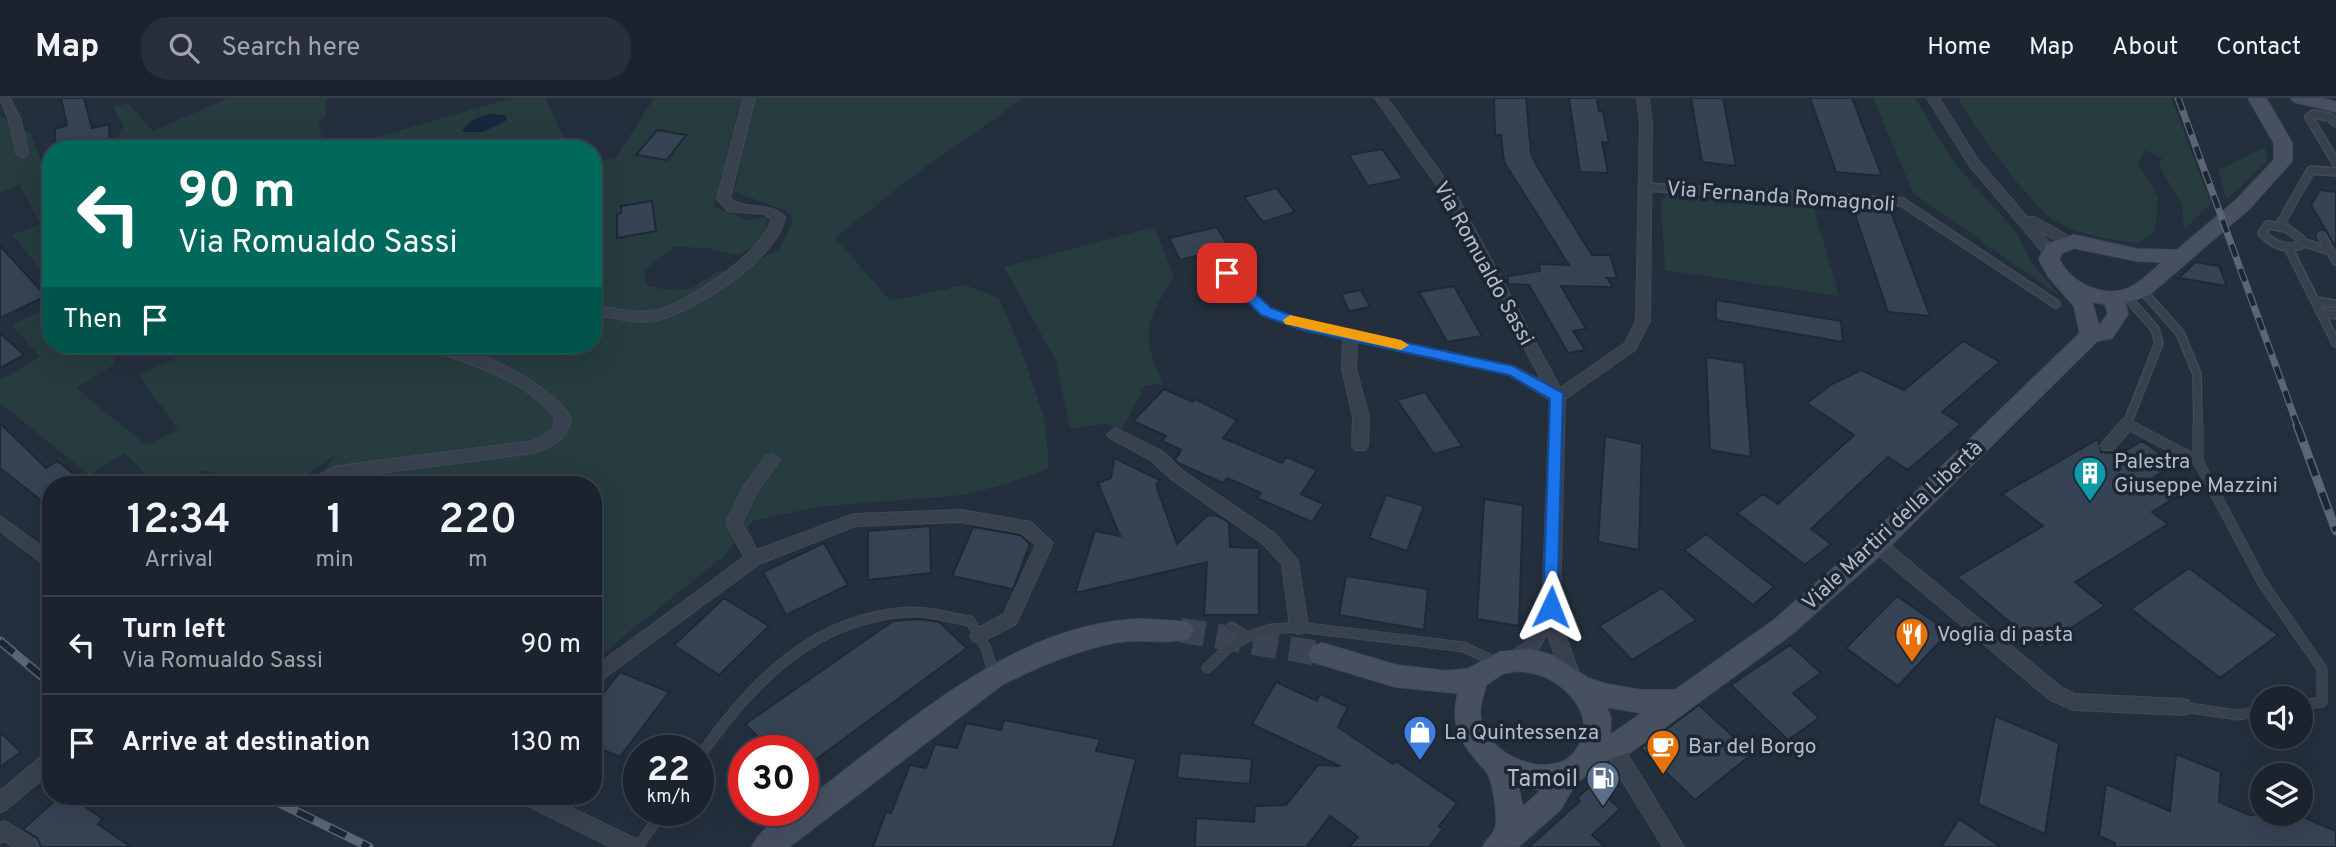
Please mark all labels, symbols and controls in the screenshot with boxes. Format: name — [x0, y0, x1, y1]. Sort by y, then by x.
search box — [141, 17, 631, 80]
text: Map — [35, 27, 99, 69]
icon: search — [165, 29, 203, 67]
text: Search here — [221, 32, 360, 65]
text: Home — [1927, 33, 1991, 63]
text: Map — [2029, 33, 2074, 63]
text: About — [2112, 33, 2178, 63]
text: Contact — [2216, 33, 2301, 63]
text: 90 m — [178, 163, 296, 225]
icon: left — [63, 168, 154, 259]
street label: Via Fernanda Romagnoli — [1666, 176, 1896, 219]
street label: Via Romualdo Sassi — [1426, 177, 1539, 351]
text: Via Romualdo Sassi — [178, 224, 458, 264]
pin — [1197, 243, 1257, 303]
icon: arrive — [1208, 254, 1246, 292]
icon: arrive — [136, 301, 174, 339]
text: Then — [63, 304, 122, 337]
street label: Viale Martiri della Libertà — [1797, 435, 1989, 617]
place label: Palestra Giuseppe Mazzini — [2114, 449, 2278, 500]
building icon: Palestra Giuseppe Mazzini — [2071, 454, 2109, 503]
text: 12:34 — [127, 495, 231, 548]
text: 1 — [326, 495, 343, 548]
text: 220 — [438, 495, 517, 548]
text: Arrival — [144, 546, 213, 575]
text: min — [315, 546, 354, 575]
text: m — [468, 546, 488, 575]
position arrow — [1514, 570, 1588, 644]
text: Turn left — [122, 614, 226, 647]
restaurant icon: Voglia di pasta — [1893, 615, 1931, 664]
place label: Voglia di pasta — [1937, 622, 2073, 649]
icon: left — [63, 626, 101, 664]
text: 90 m — [521, 629, 581, 662]
text: Via Romualdo Sassi — [122, 647, 323, 676]
map controls — [2250, 686, 2313, 826]
button: sound — [2250, 686, 2313, 749]
shop icon: La Quintessenza — [1401, 713, 1439, 762]
place label: La Quintessenza — [1444, 720, 1599, 747]
icon: arrive — [63, 724, 101, 762]
text: Arrive at destination — [122, 727, 370, 760]
text: 130 m — [511, 727, 581, 760]
cafe icon: Bar del Borgo — [1644, 727, 1682, 776]
place label: Bar del Borgo — [1688, 734, 1817, 761]
speed limit sign: 30 — [728, 735, 819, 826]
text: 22 — [647, 749, 690, 793]
fuel station icon: Tamoil — [1584, 759, 1622, 808]
button: layers — [2250, 763, 2313, 826]
place label: Tamoil — [1506, 765, 1578, 795]
text: km/h — [647, 786, 690, 809]

